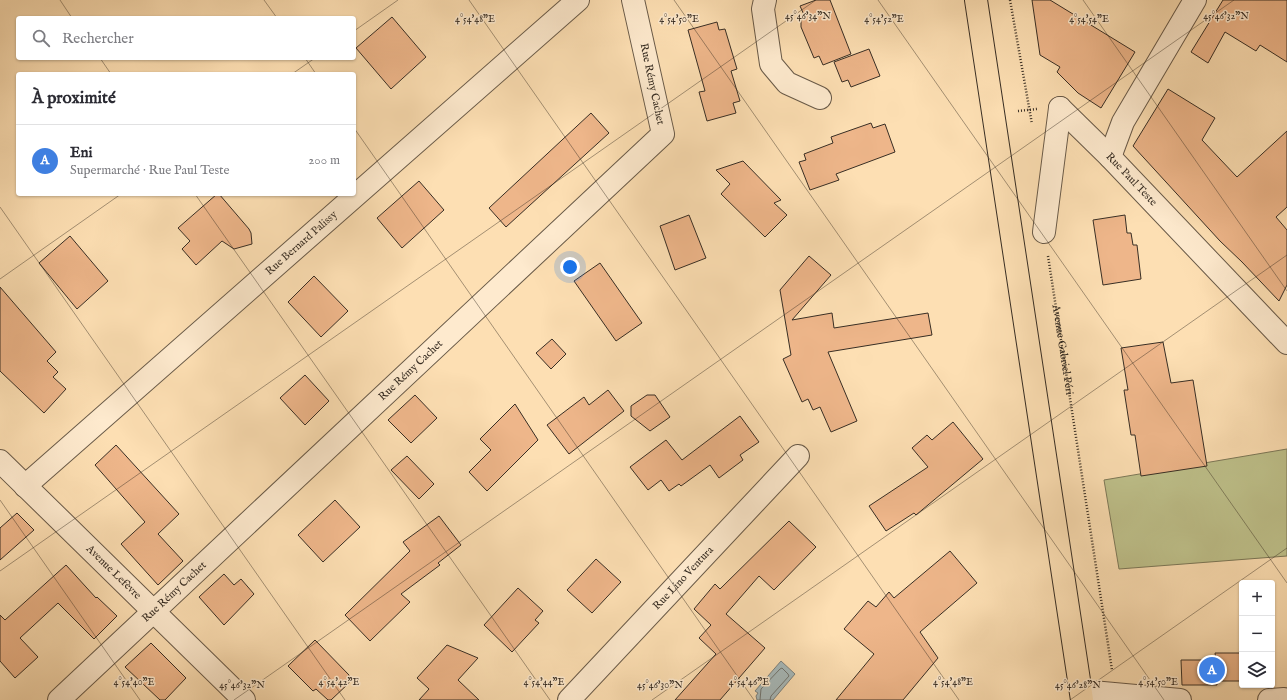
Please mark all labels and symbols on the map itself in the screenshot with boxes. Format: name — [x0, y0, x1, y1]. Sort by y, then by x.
text: 45°46'34"N — [785, 10, 831, 23]
text: 45°46'32"N — [1203, 10, 1249, 23]
text: 4°54'48"E — [455, 13, 495, 26]
text: 4°54'50"E — [659, 13, 699, 26]
text: 4°54'52"E — [864, 13, 904, 26]
text: 4°54'54"E — [1069, 13, 1109, 26]
street label: Rue Rémy Cachet — [637, 42, 668, 126]
street label: Rue Paul Teste — [1103, 150, 1160, 209]
street label: Rue Bernard Palissy — [263, 207, 341, 278]
your location — [560, 257, 580, 277]
street label: Avenue Gabriel Péri — [1048, 303, 1076, 396]
street label: Rue Rémy Cachet — [376, 337, 446, 404]
street label: Avenue Lefèvre — [82, 541, 144, 602]
street label: Rue Lino Ventura — [650, 543, 717, 613]
street label: Rue Rémy Cachet — [139, 558, 210, 626]
pin: A — [1199, 655, 1225, 685]
text: 4°54'40"E — [113, 676, 155, 689]
text: 4°54'42"E — [319, 676, 359, 689]
text: 4°54'44"E — [523, 676, 565, 689]
text: 4°54'46"E — [729, 676, 769, 689]
text: 4°54'48"E — [933, 676, 973, 689]
text: 4°54'50"E — [1138, 676, 1178, 689]
text: 45°46'32"N — [219, 679, 265, 692]
text: 45°46'30"N — [637, 679, 683, 692]
text: 45°46'28"N — [1055, 679, 1101, 692]

